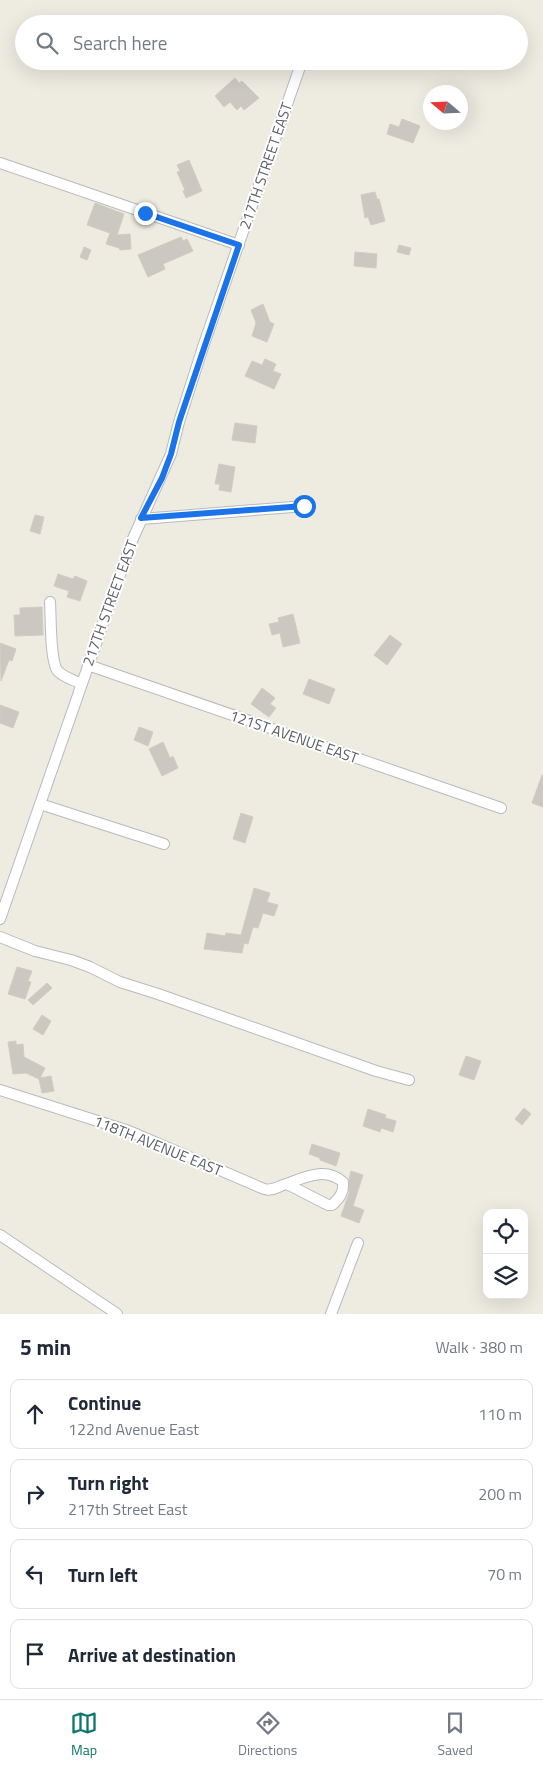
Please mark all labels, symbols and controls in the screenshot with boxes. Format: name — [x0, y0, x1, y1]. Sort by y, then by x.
search box — [15, 15, 528, 70]
text: Search here — [73, 28, 167, 57]
icon: search — [33, 29, 61, 57]
north arrow — [423, 85, 468, 130]
street label: 217TH STREET EAST — [233, 99, 298, 232]
route end — [134, 202, 157, 225]
route start — [293, 495, 316, 518]
street label: 217TH STREET EAST — [76, 536, 143, 669]
street label: 121ST AVENUE EAST — [227, 704, 362, 769]
street label: 118TH AVENUE EAST — [91, 1109, 226, 1182]
map controls — [483, 1209, 528, 1299]
button: locate — [483, 1209, 528, 1254]
button: layers — [483, 1254, 528, 1299]
text: 5 min — [20, 1331, 71, 1363]
text: Walk · 380 m — [435, 1335, 523, 1359]
text: Continue — [68, 1388, 141, 1417]
icon: ahead — [21, 1400, 49, 1428]
text: 110 m — [478, 1402, 522, 1426]
text: 122nd Avenue East — [68, 1417, 199, 1441]
text: Turn right — [68, 1468, 149, 1497]
icon: right — [21, 1480, 49, 1508]
text: 200 m — [478, 1482, 522, 1506]
text: 217th Street East — [68, 1497, 187, 1521]
icon: left — [21, 1560, 49, 1588]
text: Turn left — [68, 1560, 138, 1589]
text: 70 m — [487, 1562, 522, 1586]
icon: arrive — [21, 1640, 49, 1668]
text: Arrive at destination — [68, 1640, 236, 1669]
tab: Map — [70, 1709, 98, 1760]
tab: Directions — [238, 1709, 297, 1760]
tab: Saved — [437, 1709, 473, 1760]

